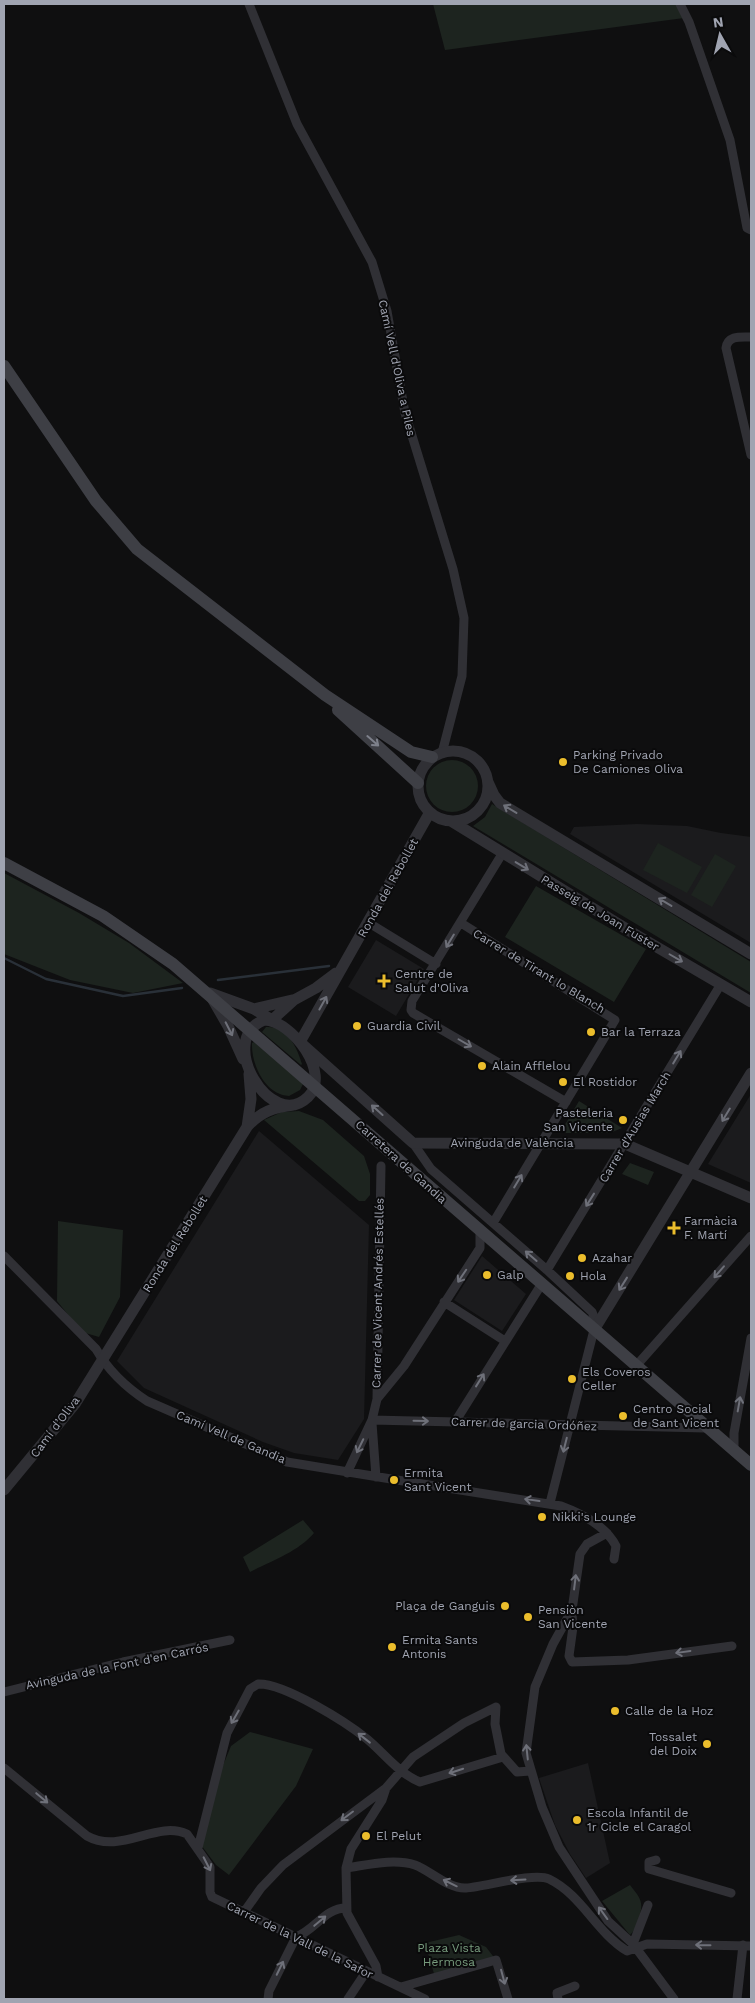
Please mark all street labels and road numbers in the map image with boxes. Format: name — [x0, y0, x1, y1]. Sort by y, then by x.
street label: Camí Vell d'Oliva a Piles — [376, 298, 418, 438]
street label: Ronda del Rebollet — [355, 836, 421, 940]
street label: Passeig de Joan Fuster — [538, 872, 662, 954]
street label: Carrer de Tirant lo Blanch — [470, 926, 608, 1016]
street label: Carrer d'Ausias March — [596, 1069, 674, 1185]
street label: Carretera de Gandia — [353, 1117, 450, 1207]
street label: Avinguda de València — [450, 1136, 574, 1150]
street label: Ronda del Rebollet — [140, 1193, 210, 1295]
street label: Carrer de Vicent Andrés Estellés — [369, 1198, 387, 1388]
street label: Camí d’Oliva — [27, 1394, 83, 1460]
street label: Camí Vell de Gandia — [174, 1408, 288, 1466]
street label: Carrer de garcia Ordóñez — [451, 1414, 597, 1434]
street label: Avinguda de la Font d'en Carrós — [25, 1640, 209, 1692]
street label: Carrer de la Vall de la Safor — [224, 1898, 376, 1982]

